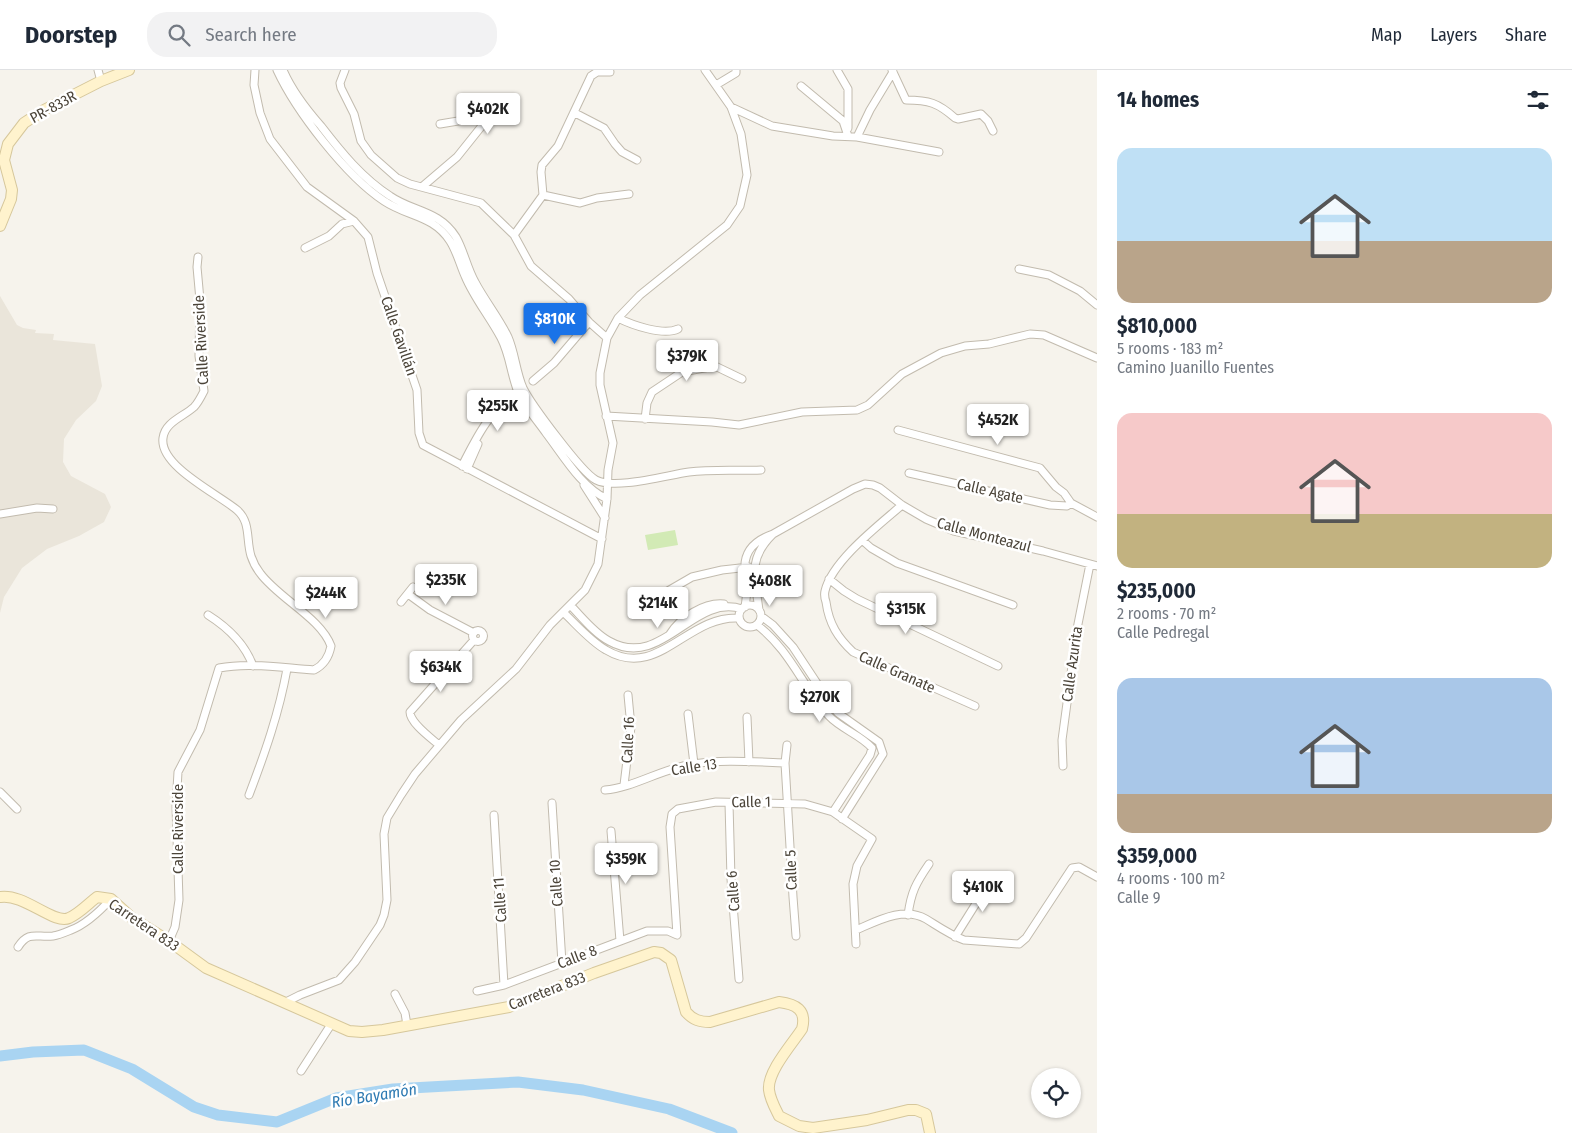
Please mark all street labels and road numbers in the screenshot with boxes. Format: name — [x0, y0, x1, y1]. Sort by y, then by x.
street label: PR-833R — [27, 87, 79, 127]
street label: Calle Gavillán — [377, 294, 421, 378]
street label: Calle Riverside — [190, 295, 212, 385]
street label: Calle Agate — [955, 475, 1025, 507]
street label: Calle Monteazul — [935, 514, 1033, 556]
street label: Calle Azurita — [1058, 625, 1086, 703]
street label: Calle Granate — [856, 647, 938, 697]
street label: Calle 16 — [618, 716, 638, 764]
street label: Calle 13 — [670, 754, 718, 779]
street label: Calle Riverside — [169, 784, 187, 874]
street label: Calle 1 — [731, 793, 771, 811]
street label: Calle 5 — [781, 849, 801, 890]
street label: Calle 10 — [545, 859, 567, 907]
street label: Calle 6 — [723, 870, 743, 912]
street label: Calle 11 — [489, 877, 511, 923]
street label: Carretera 833 — [105, 895, 183, 955]
street label: Calle 8 — [555, 941, 599, 973]
street label: Carretera 833 — [506, 968, 588, 1014]

